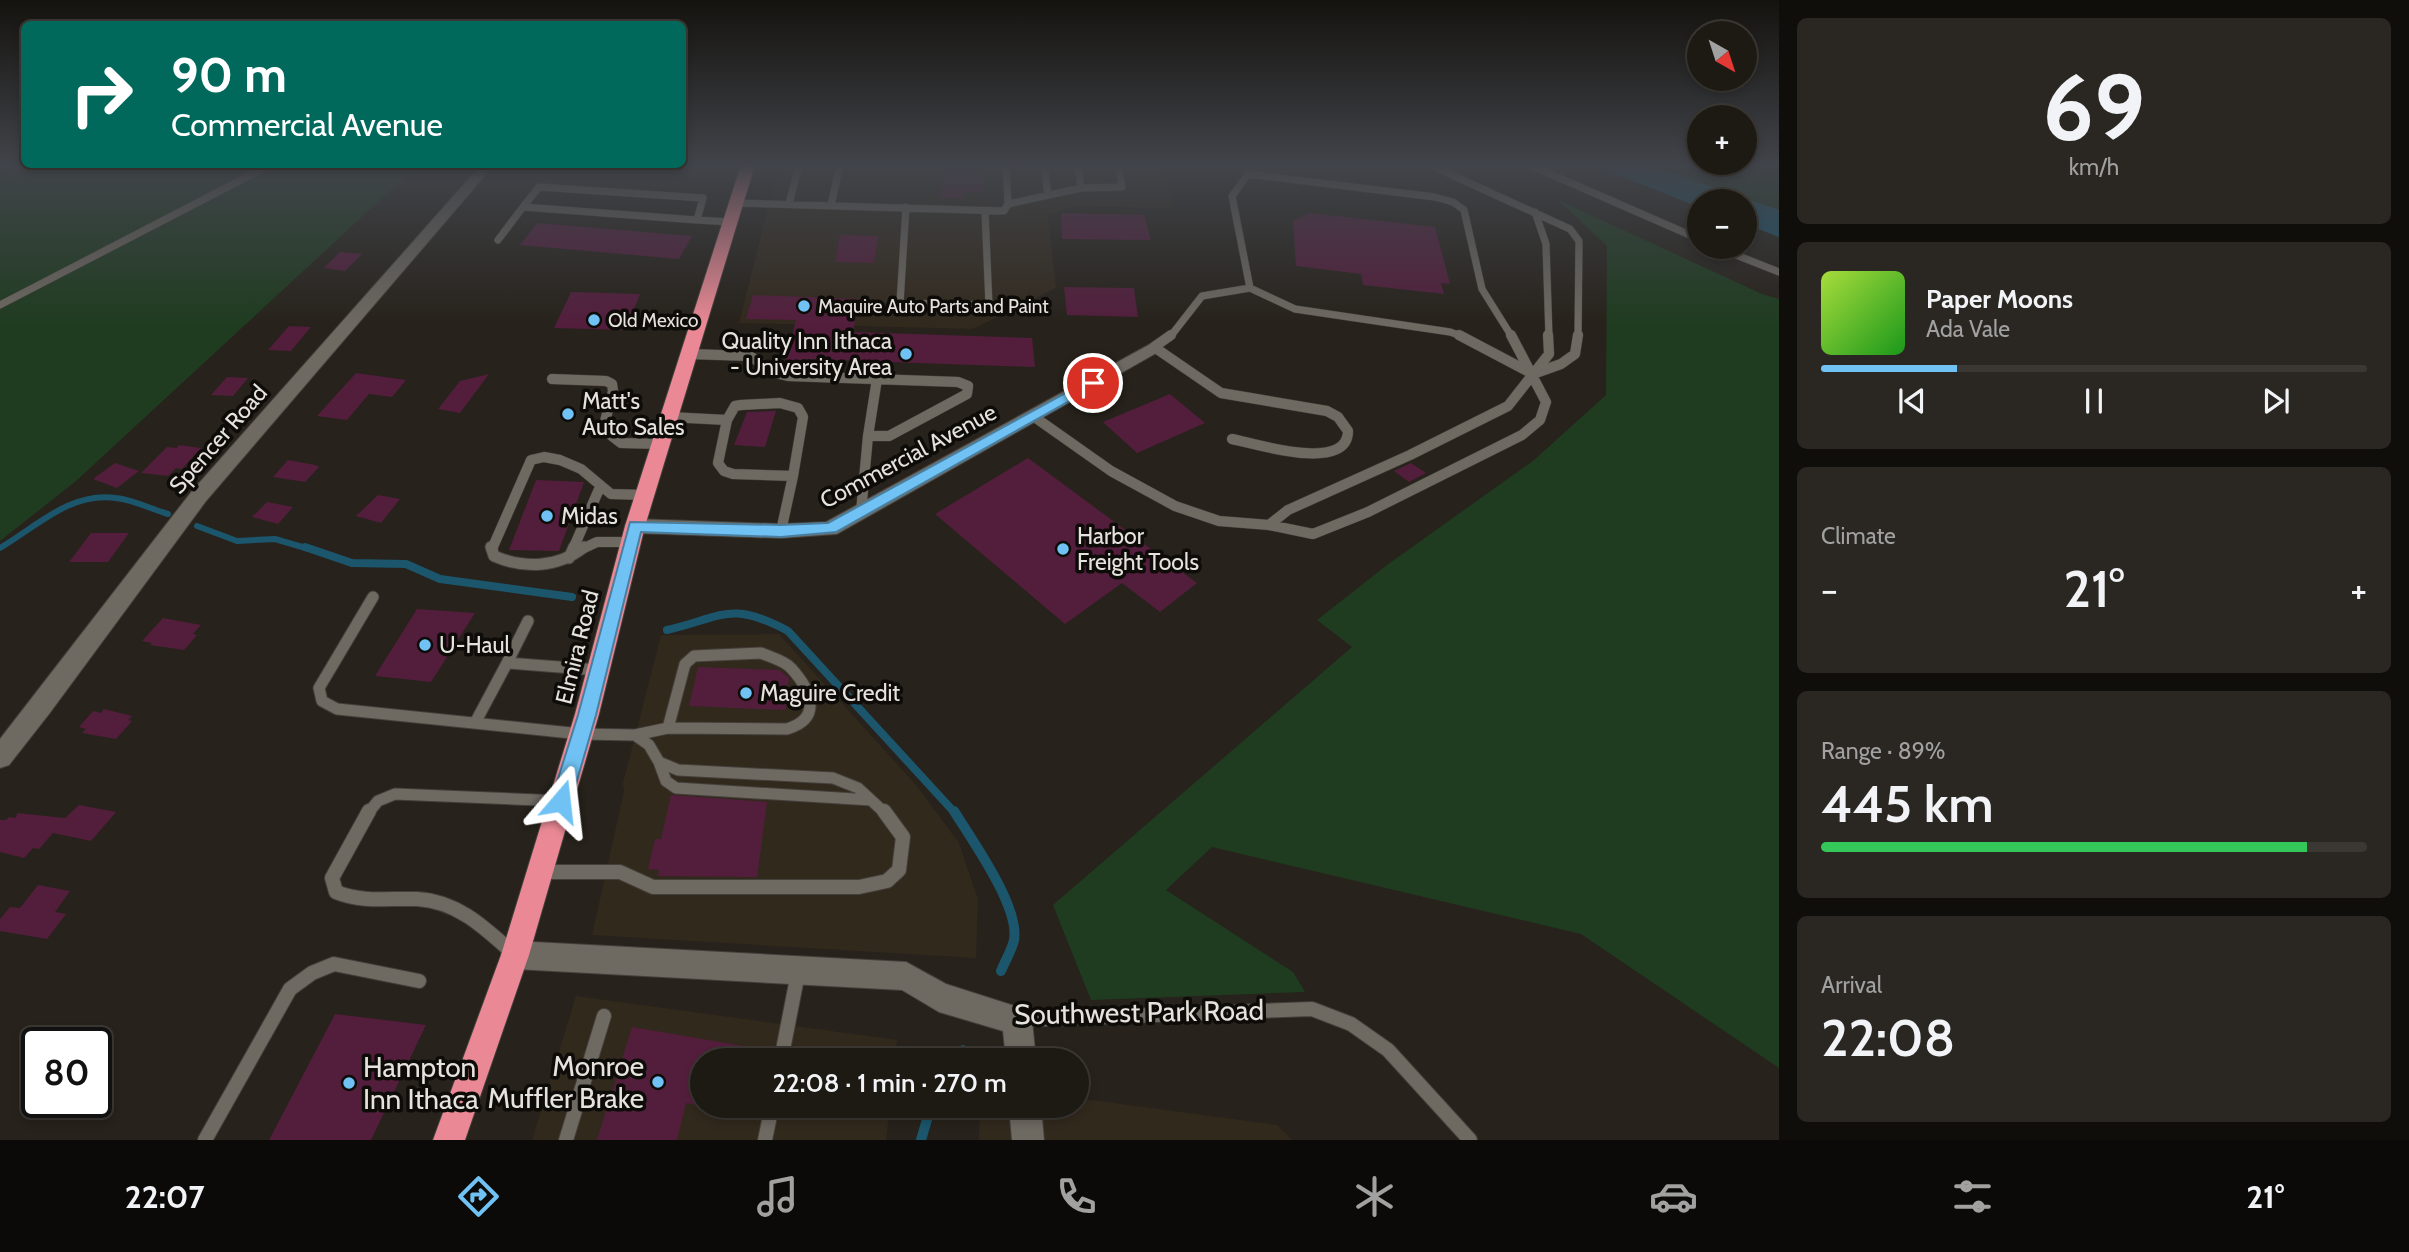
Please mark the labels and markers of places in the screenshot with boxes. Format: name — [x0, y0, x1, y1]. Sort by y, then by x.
place label: Maquire Auto Parts and Paint — [818, 295, 1049, 318]
marker: Maquire Auto Parts and Paint — [796, 298, 812, 314]
place label: Old Mexico — [608, 309, 699, 332]
marker: Old Mexico — [586, 312, 602, 328]
place label: Quality Inn Ithaca - University Area — [722, 327, 892, 381]
marker: Quality Inn Ithaca - University Area — [898, 346, 914, 362]
pin — [1063, 353, 1123, 413]
place label: Matt's Auto Sales — [582, 387, 685, 441]
marker: Matt's Auto Sales — [560, 406, 576, 422]
place label: Midas — [561, 502, 618, 530]
marker: Midas — [539, 508, 555, 524]
place label: Harbor Freight Tools — [1077, 522, 1199, 576]
marker: Harbor Freight Tools — [1055, 541, 1071, 557]
place label: U-Haul — [439, 631, 511, 659]
marker: U-Haul — [417, 637, 433, 653]
place label: Maguire Credit — [760, 679, 900, 707]
marker: Maguire Credit — [738, 685, 754, 701]
place label: Monroe Muffler Brake — [488, 1049, 644, 1115]
place label: Hampton Inn Ithaca — [363, 1050, 479, 1116]
marker: Monroe Muffler Brake — [650, 1074, 666, 1090]
marker: Hampton Inn Ithaca — [341, 1075, 357, 1091]

